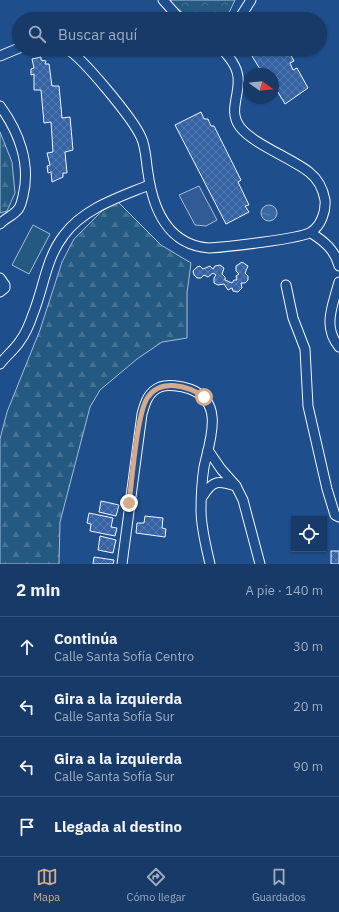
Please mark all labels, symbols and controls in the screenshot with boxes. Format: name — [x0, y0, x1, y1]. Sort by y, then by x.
search box — [12, 12, 327, 56]
icon: search — [26, 23, 48, 45]
text: Buscar aquí — [58, 25, 137, 44]
north arrow — [243, 68, 279, 104]
route start — [195, 388, 213, 406]
route end — [120, 494, 138, 512]
map controls — [291, 516, 327, 552]
button: locate — [291, 516, 327, 552]
text: 2 min — [16, 579, 60, 601]
text: A pie · 140 m — [245, 582, 323, 599]
text: Continúa — [54, 629, 118, 648]
icon: ahead — [16, 636, 38, 658]
text: 30 m — [293, 638, 323, 655]
text: Calle Santa Sofía Centro — [54, 648, 194, 665]
text: Gira a la izquierda — [54, 689, 182, 708]
icon: left — [16, 696, 38, 718]
text: 20 m — [293, 698, 323, 715]
text: Calle Santa Sofía Sur — [54, 708, 175, 725]
text: Gira a la izquierda — [54, 749, 182, 768]
icon: left — [16, 756, 38, 778]
text: 90 m — [293, 758, 323, 775]
text: Calle Santa Sofía Sur — [54, 768, 175, 785]
icon: arrive — [16, 816, 38, 838]
text: Llegada al destino — [54, 817, 182, 836]
tab: Mapa — [33, 866, 60, 904]
tab: Cómo llegar — [127, 866, 186, 904]
tab: Guardados — [252, 866, 306, 904]

